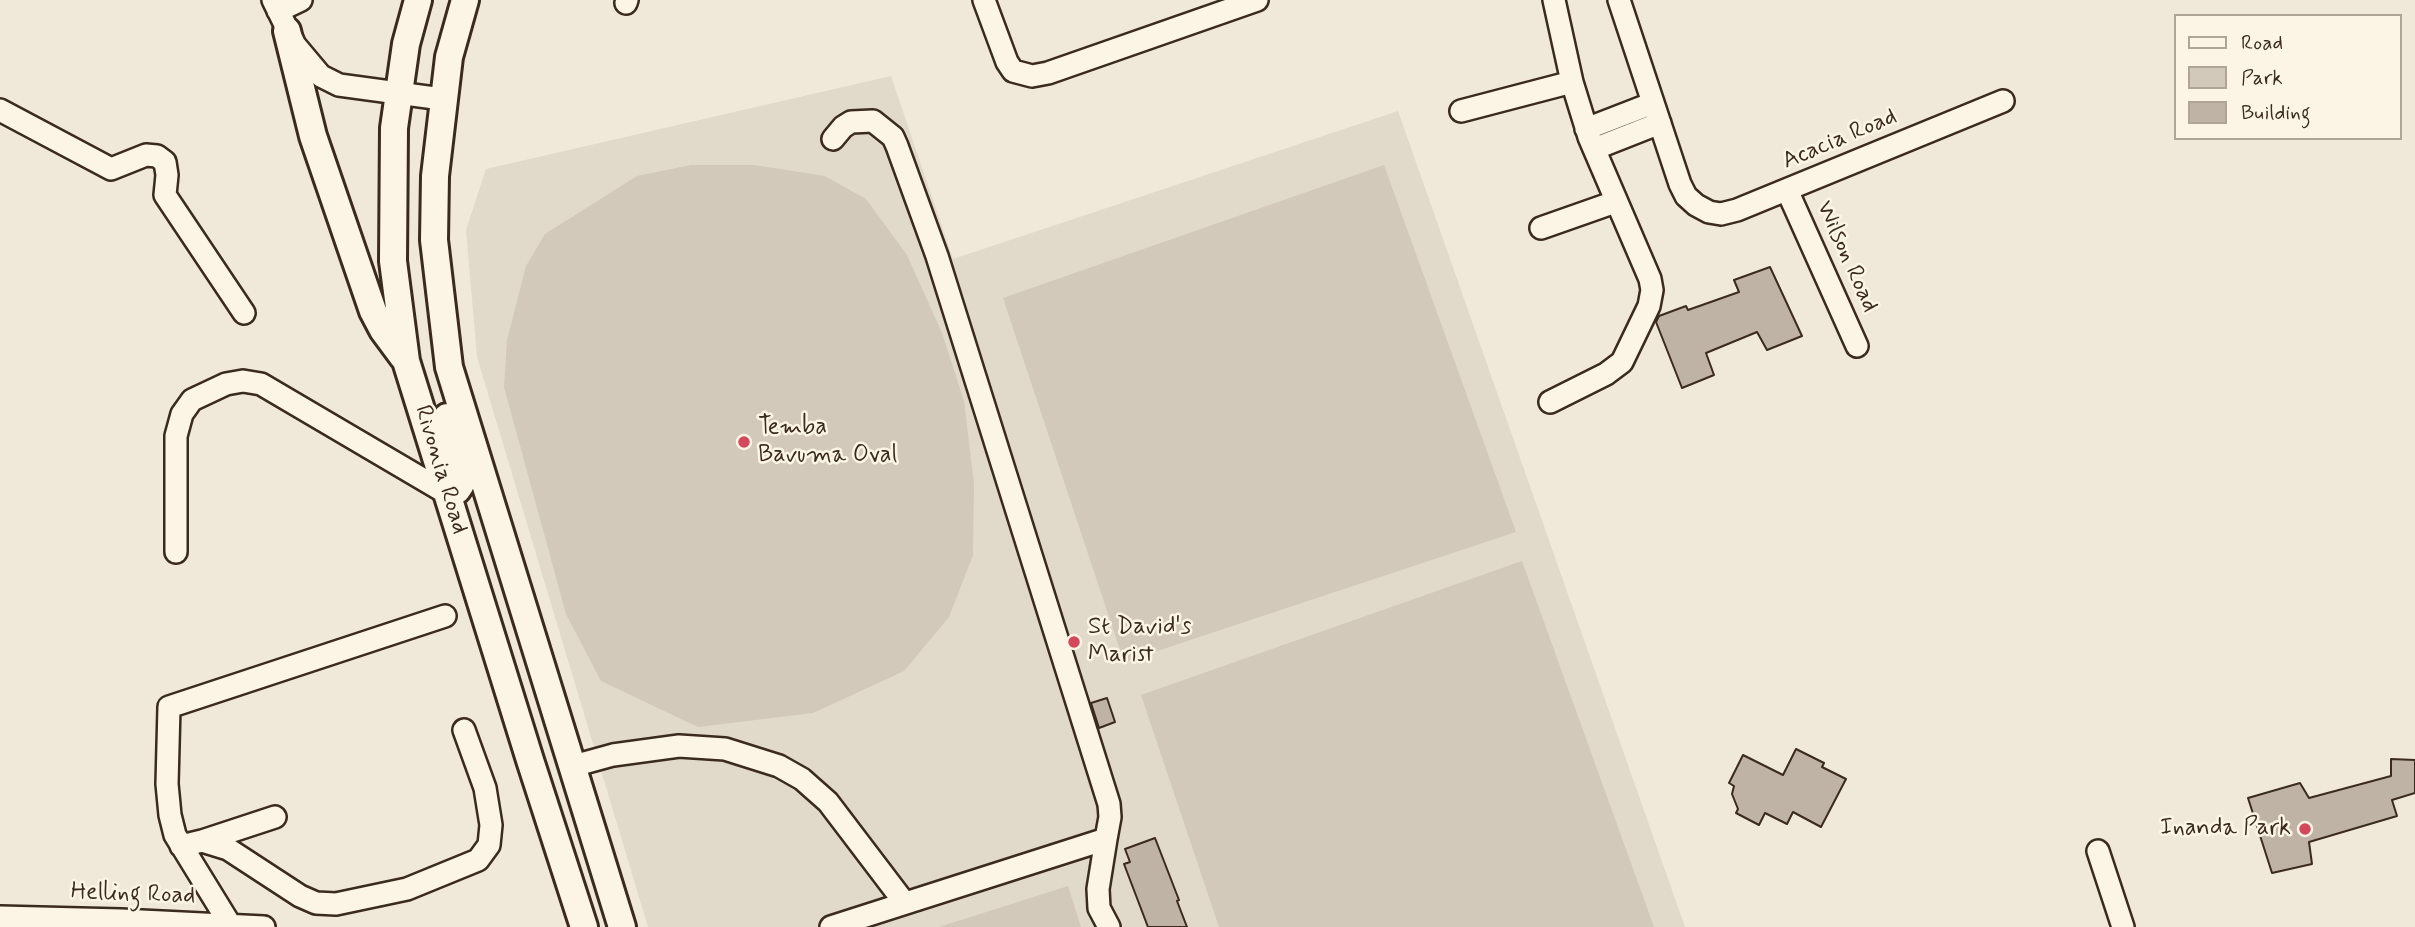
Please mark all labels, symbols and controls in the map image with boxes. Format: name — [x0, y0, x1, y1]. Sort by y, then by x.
legend — [2174, 14, 2401, 140]
text: Road — [2241, 29, 2283, 57]
text: Park — [2241, 64, 2283, 92]
text: Building — [2241, 99, 2311, 127]
street label: Acacia Road — [1779, 103, 1901, 177]
street label: Wilson Road — [1809, 197, 1883, 317]
street label: Rivonia Road — [407, 402, 473, 538]
place label: Temba Bavuma Oval — [758, 414, 897, 470]
marker: Temba Bavuma Oval — [736, 434, 752, 450]
place label: St David's Marist — [1088, 614, 1191, 670]
marker: St David's Marist — [1066, 634, 1082, 650]
place label: Inanda Park — [2160, 815, 2291, 843]
marker: Inanda Park — [2297, 821, 2313, 837]
street label: Helling Road — [70, 878, 196, 912]

